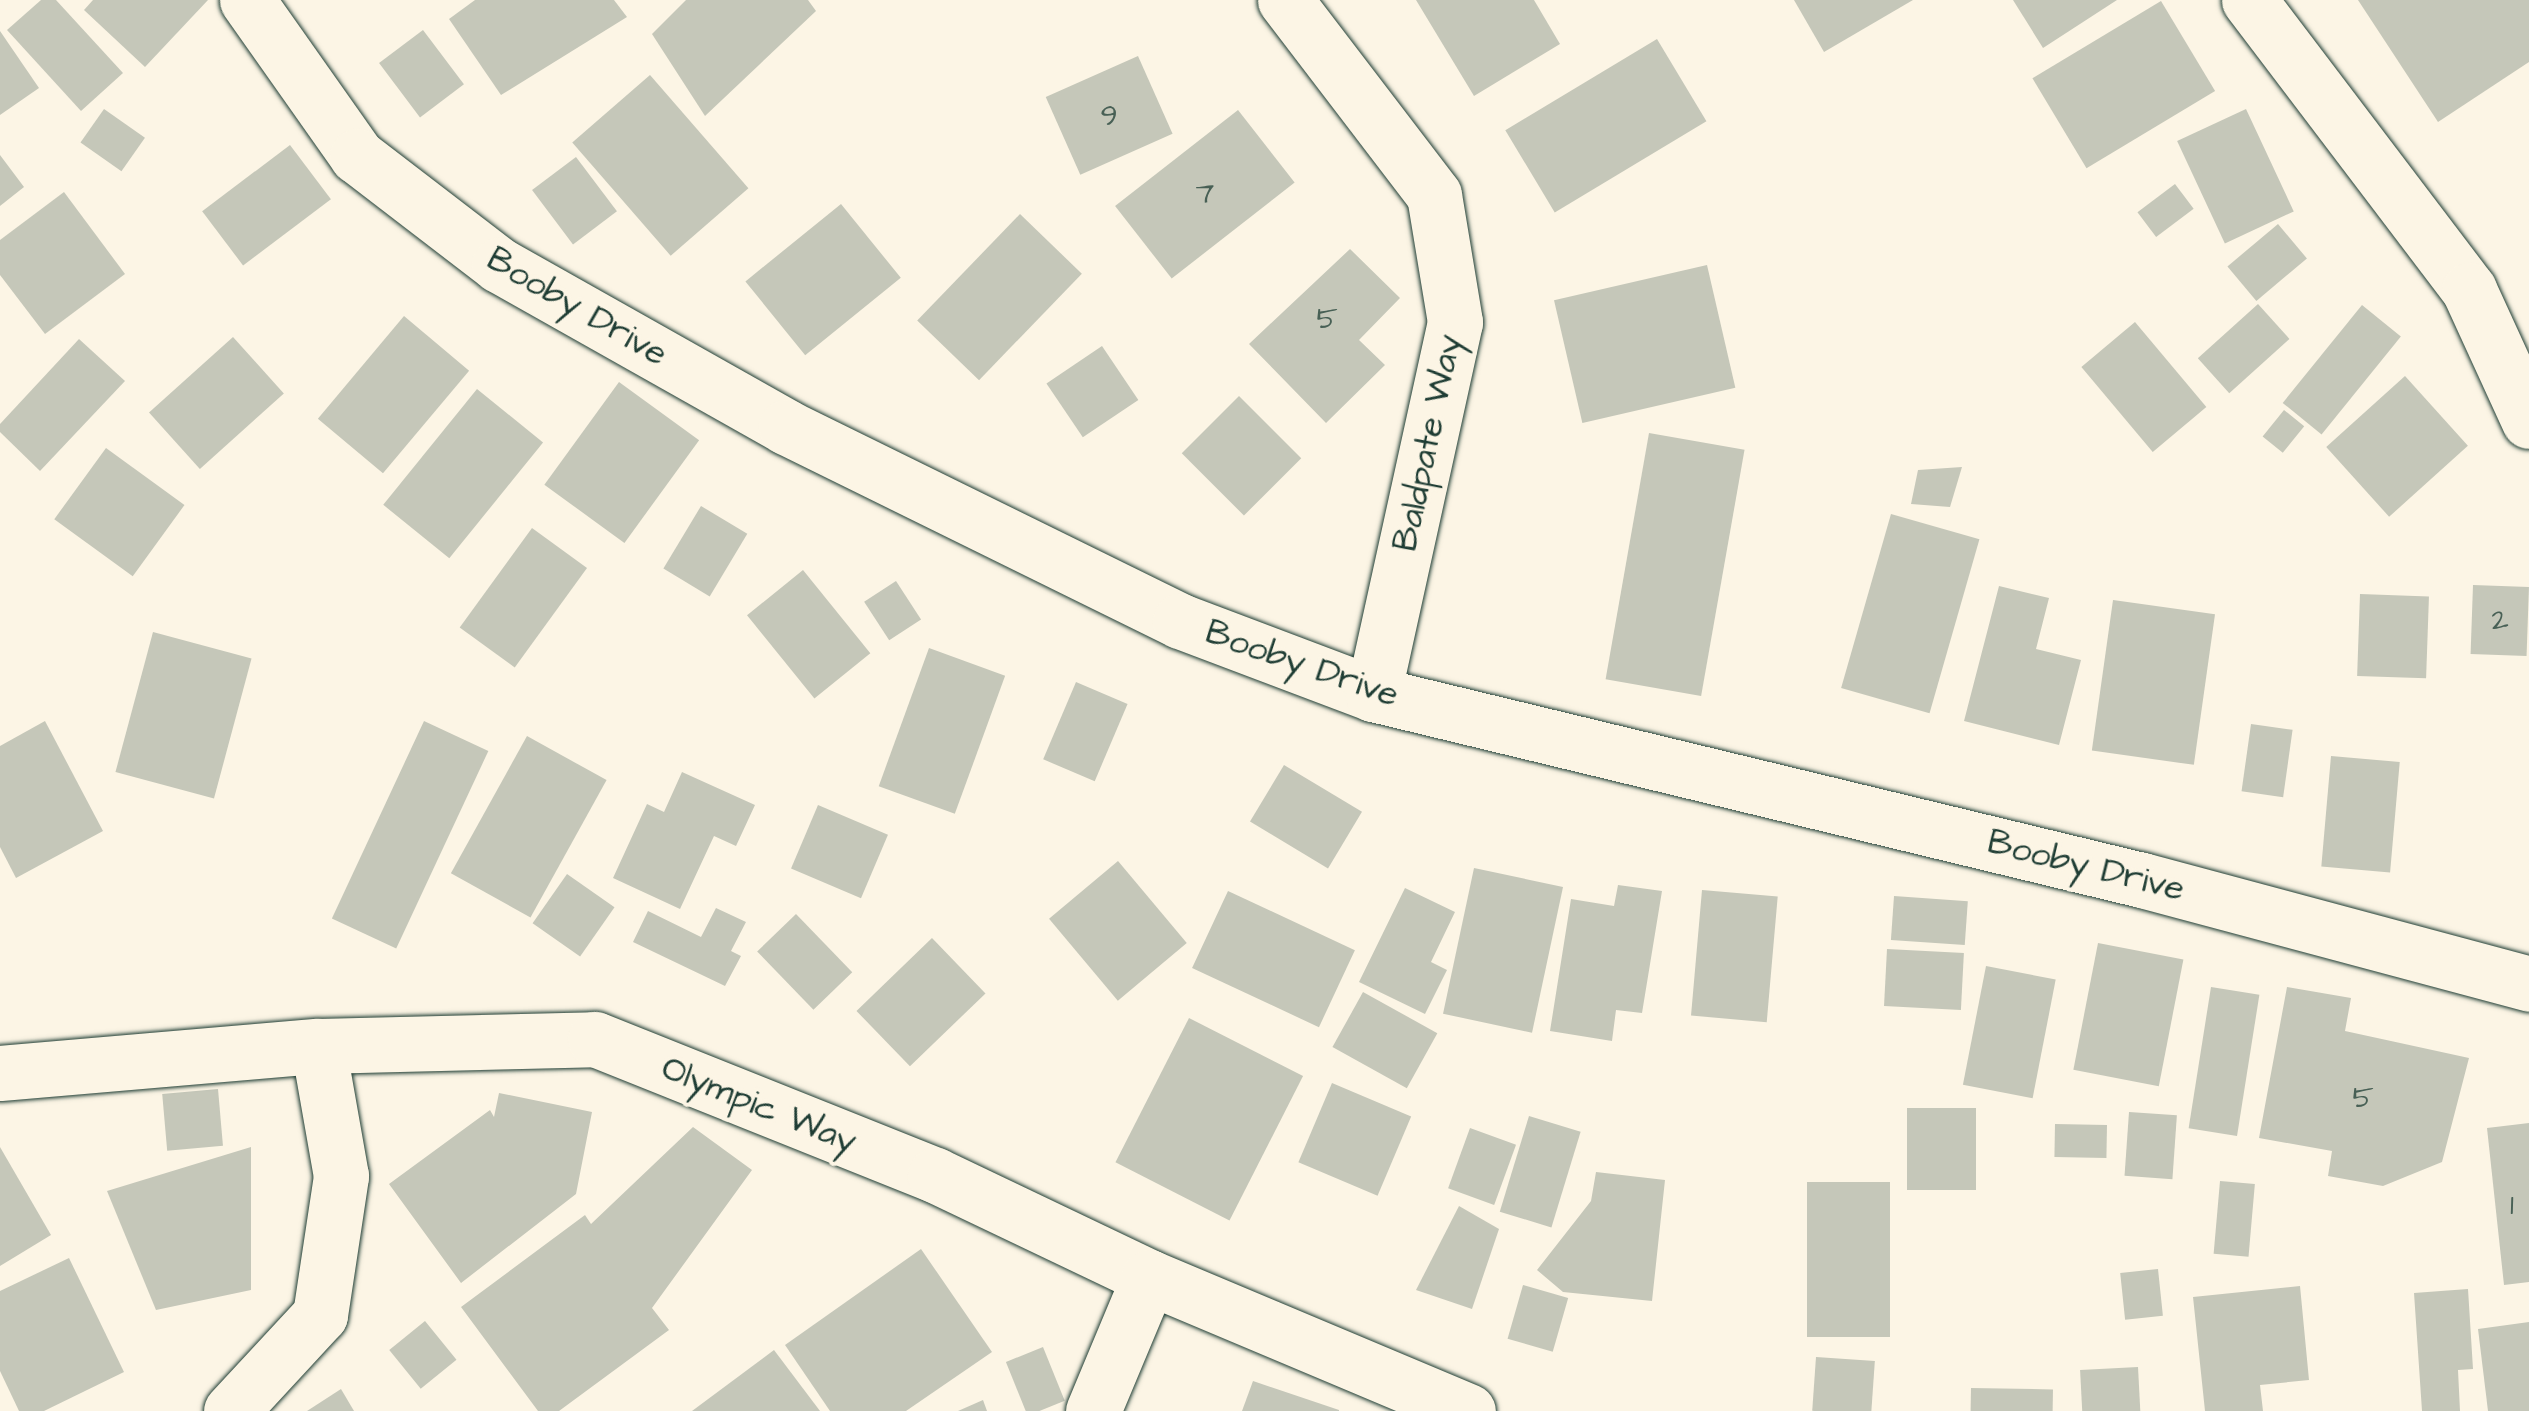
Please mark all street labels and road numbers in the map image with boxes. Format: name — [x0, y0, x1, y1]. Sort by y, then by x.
street label: Booby Drive — [479, 238, 675, 376]
street label: Baldpate Way — [1385, 331, 1471, 555]
street label: Booby Drive — [1200, 611, 1404, 717]
street label: Booby Drive — [1983, 821, 2189, 911]
street label: Olympic Way — [656, 1047, 862, 1163]

